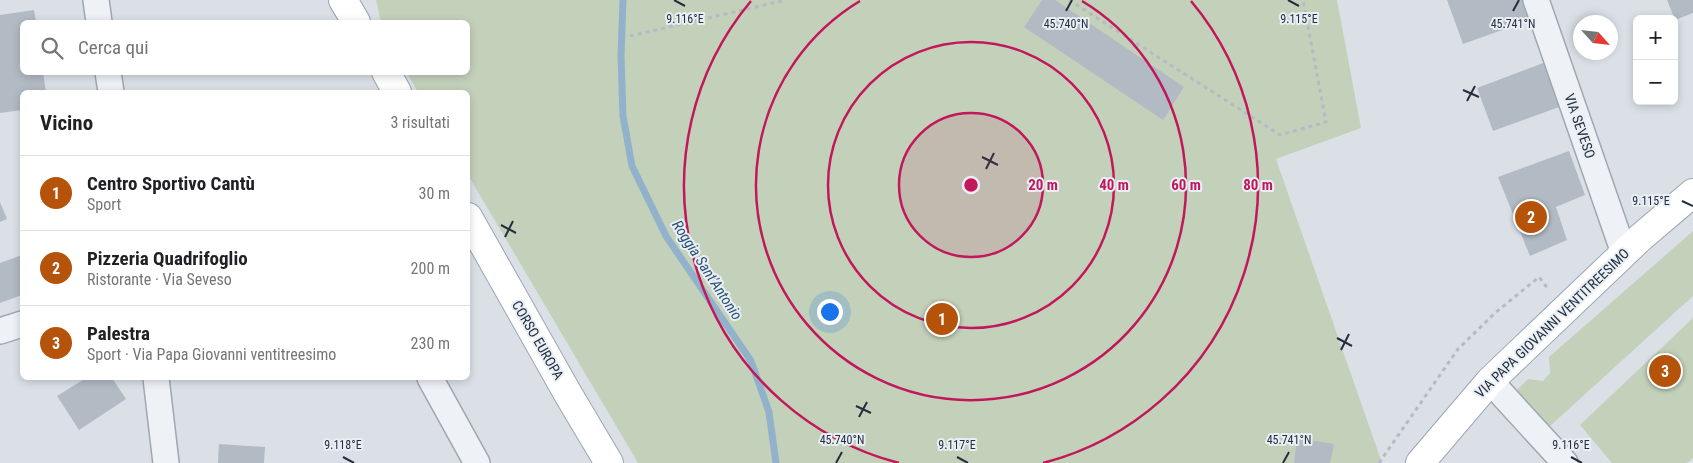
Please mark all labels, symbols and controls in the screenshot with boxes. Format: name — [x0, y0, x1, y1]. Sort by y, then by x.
text: 9.116°E — [666, 12, 704, 26]
text: 9.115°E — [1280, 12, 1318, 26]
north arrow — [1573, 15, 1618, 60]
map controls — [1633, 15, 1678, 105]
button: + — [1633, 15, 1678, 60]
text: 45.740°N — [1044, 17, 1088, 31]
text: 45.741°N — [1491, 17, 1535, 31]
search box — [20, 20, 470, 75]
icon: search — [38, 34, 66, 62]
text: Cerca qui — [78, 36, 149, 59]
button: − — [1633, 60, 1678, 105]
street label: VIA SEVESO — [1561, 91, 1599, 161]
text: Vicino — [40, 111, 93, 135]
text: 3 risultati — [390, 113, 450, 132]
text: Centro Sportivo Cantù — [87, 172, 255, 195]
centre of rings — [962, 176, 980, 194]
text: 20 m — [1028, 176, 1058, 194]
text: 40 m — [1099, 176, 1129, 194]
text: 60 m — [1171, 176, 1201, 194]
text: 80 m — [1243, 176, 1273, 194]
text: 1 — [52, 184, 60, 203]
text: 30 m — [418, 184, 450, 203]
text: 9.115°E — [1632, 194, 1670, 208]
text: Sport — [87, 195, 121, 214]
pin: 2 — [1515, 198, 1547, 236]
water label: Roggia Sant'Antonio — [668, 217, 746, 323]
street label: VIA PAPA GIOVANNI VENTITREESIMO — [1472, 245, 1632, 401]
text: Pizzeria Quadrifoglio — [87, 247, 248, 270]
text: 2 — [52, 259, 60, 278]
text: 200 m — [411, 259, 450, 278]
text: Ristorante · Via Seveso — [87, 270, 232, 289]
street label: CORSO EUROPA — [509, 298, 567, 382]
your location — [817, 299, 843, 325]
pin: 1 — [926, 300, 958, 338]
text: Palestra — [87, 322, 150, 345]
text: 3 — [52, 334, 60, 353]
text: 230 m — [411, 334, 450, 353]
text: Sport · Via Papa Giovanni ventitreesimo — [87, 345, 336, 364]
pin: 3 — [1649, 352, 1681, 390]
text: 45.740°N — [820, 433, 864, 447]
text: 45.741°N — [1267, 433, 1311, 447]
text: 9.118°E — [324, 438, 362, 452]
text: 9.117°E — [938, 438, 976, 452]
text: 9.116°E — [1552, 438, 1590, 452]

